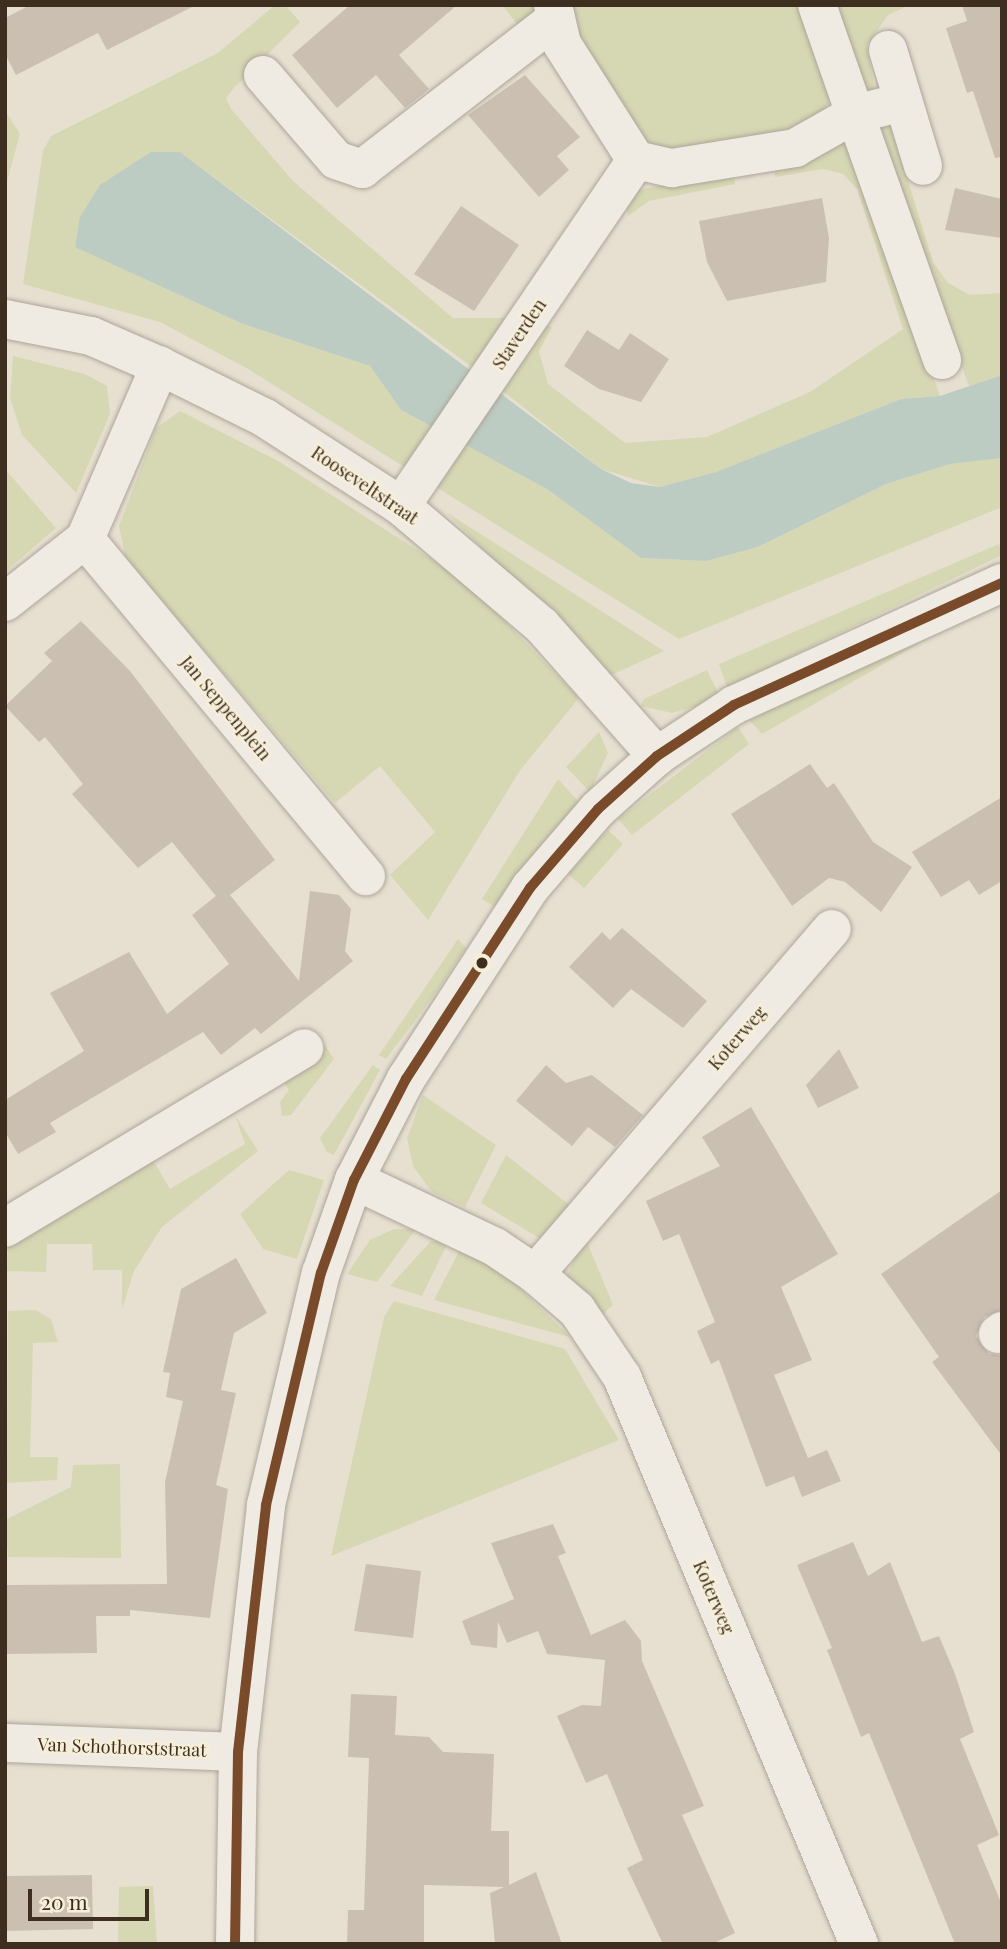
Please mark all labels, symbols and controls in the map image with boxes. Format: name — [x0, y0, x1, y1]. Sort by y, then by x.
street label: Staverden — [487, 295, 551, 373]
street label: Rooseveltstraat — [307, 441, 423, 529]
street label: Jan Seppenplein — [176, 651, 276, 765]
unlabelled marker — [475, 956, 489, 970]
street label: Koterweg — [703, 1002, 771, 1074]
street label: Koterweg — [689, 1557, 739, 1637]
street label: Van Schothorststraat — [37, 1733, 207, 1761]
scale bar — [32, 1876, 152, 1920]
text: 20 m — [41, 1887, 88, 1915]

